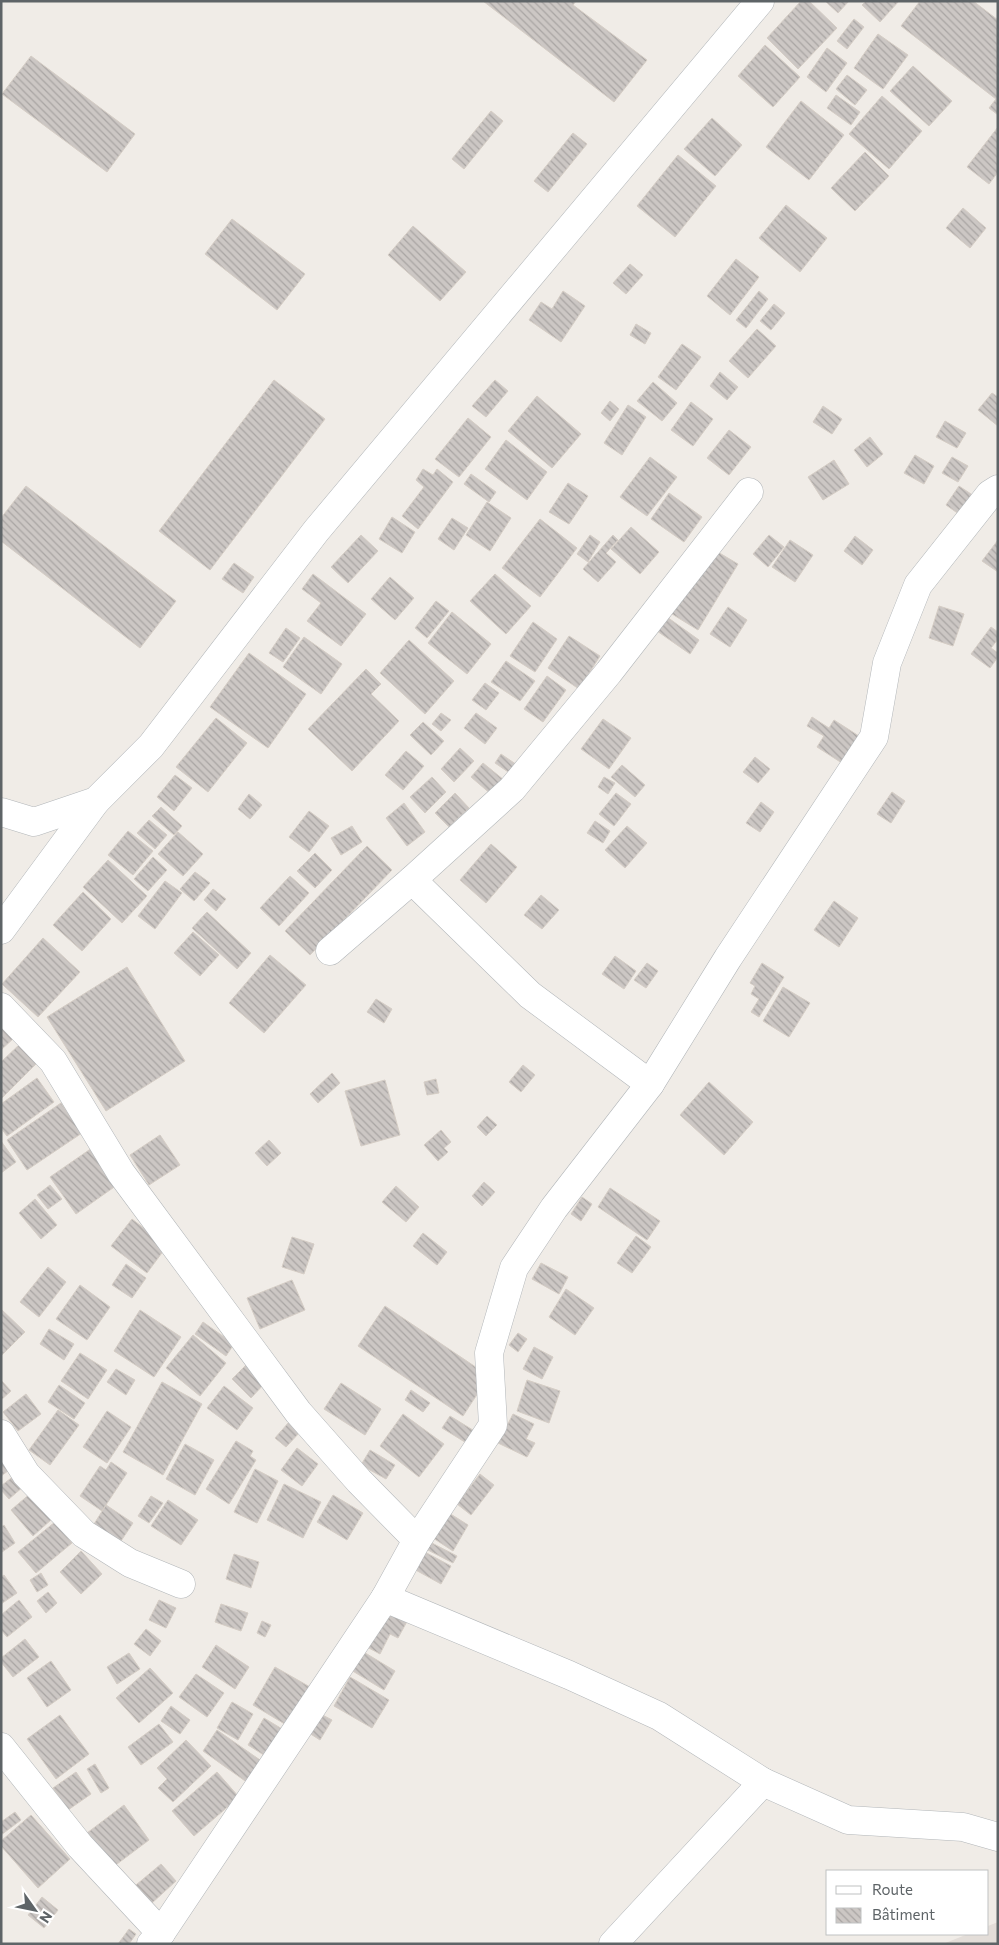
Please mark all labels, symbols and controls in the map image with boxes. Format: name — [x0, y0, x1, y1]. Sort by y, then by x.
legend — [826, 1870, 989, 1935]
text: Route — [872, 1880, 913, 1898]
north arrow — [10, 1885, 60, 1935]
text: Bâtiment — [872, 1905, 935, 1923]
text: N — [36, 1908, 56, 1926]

